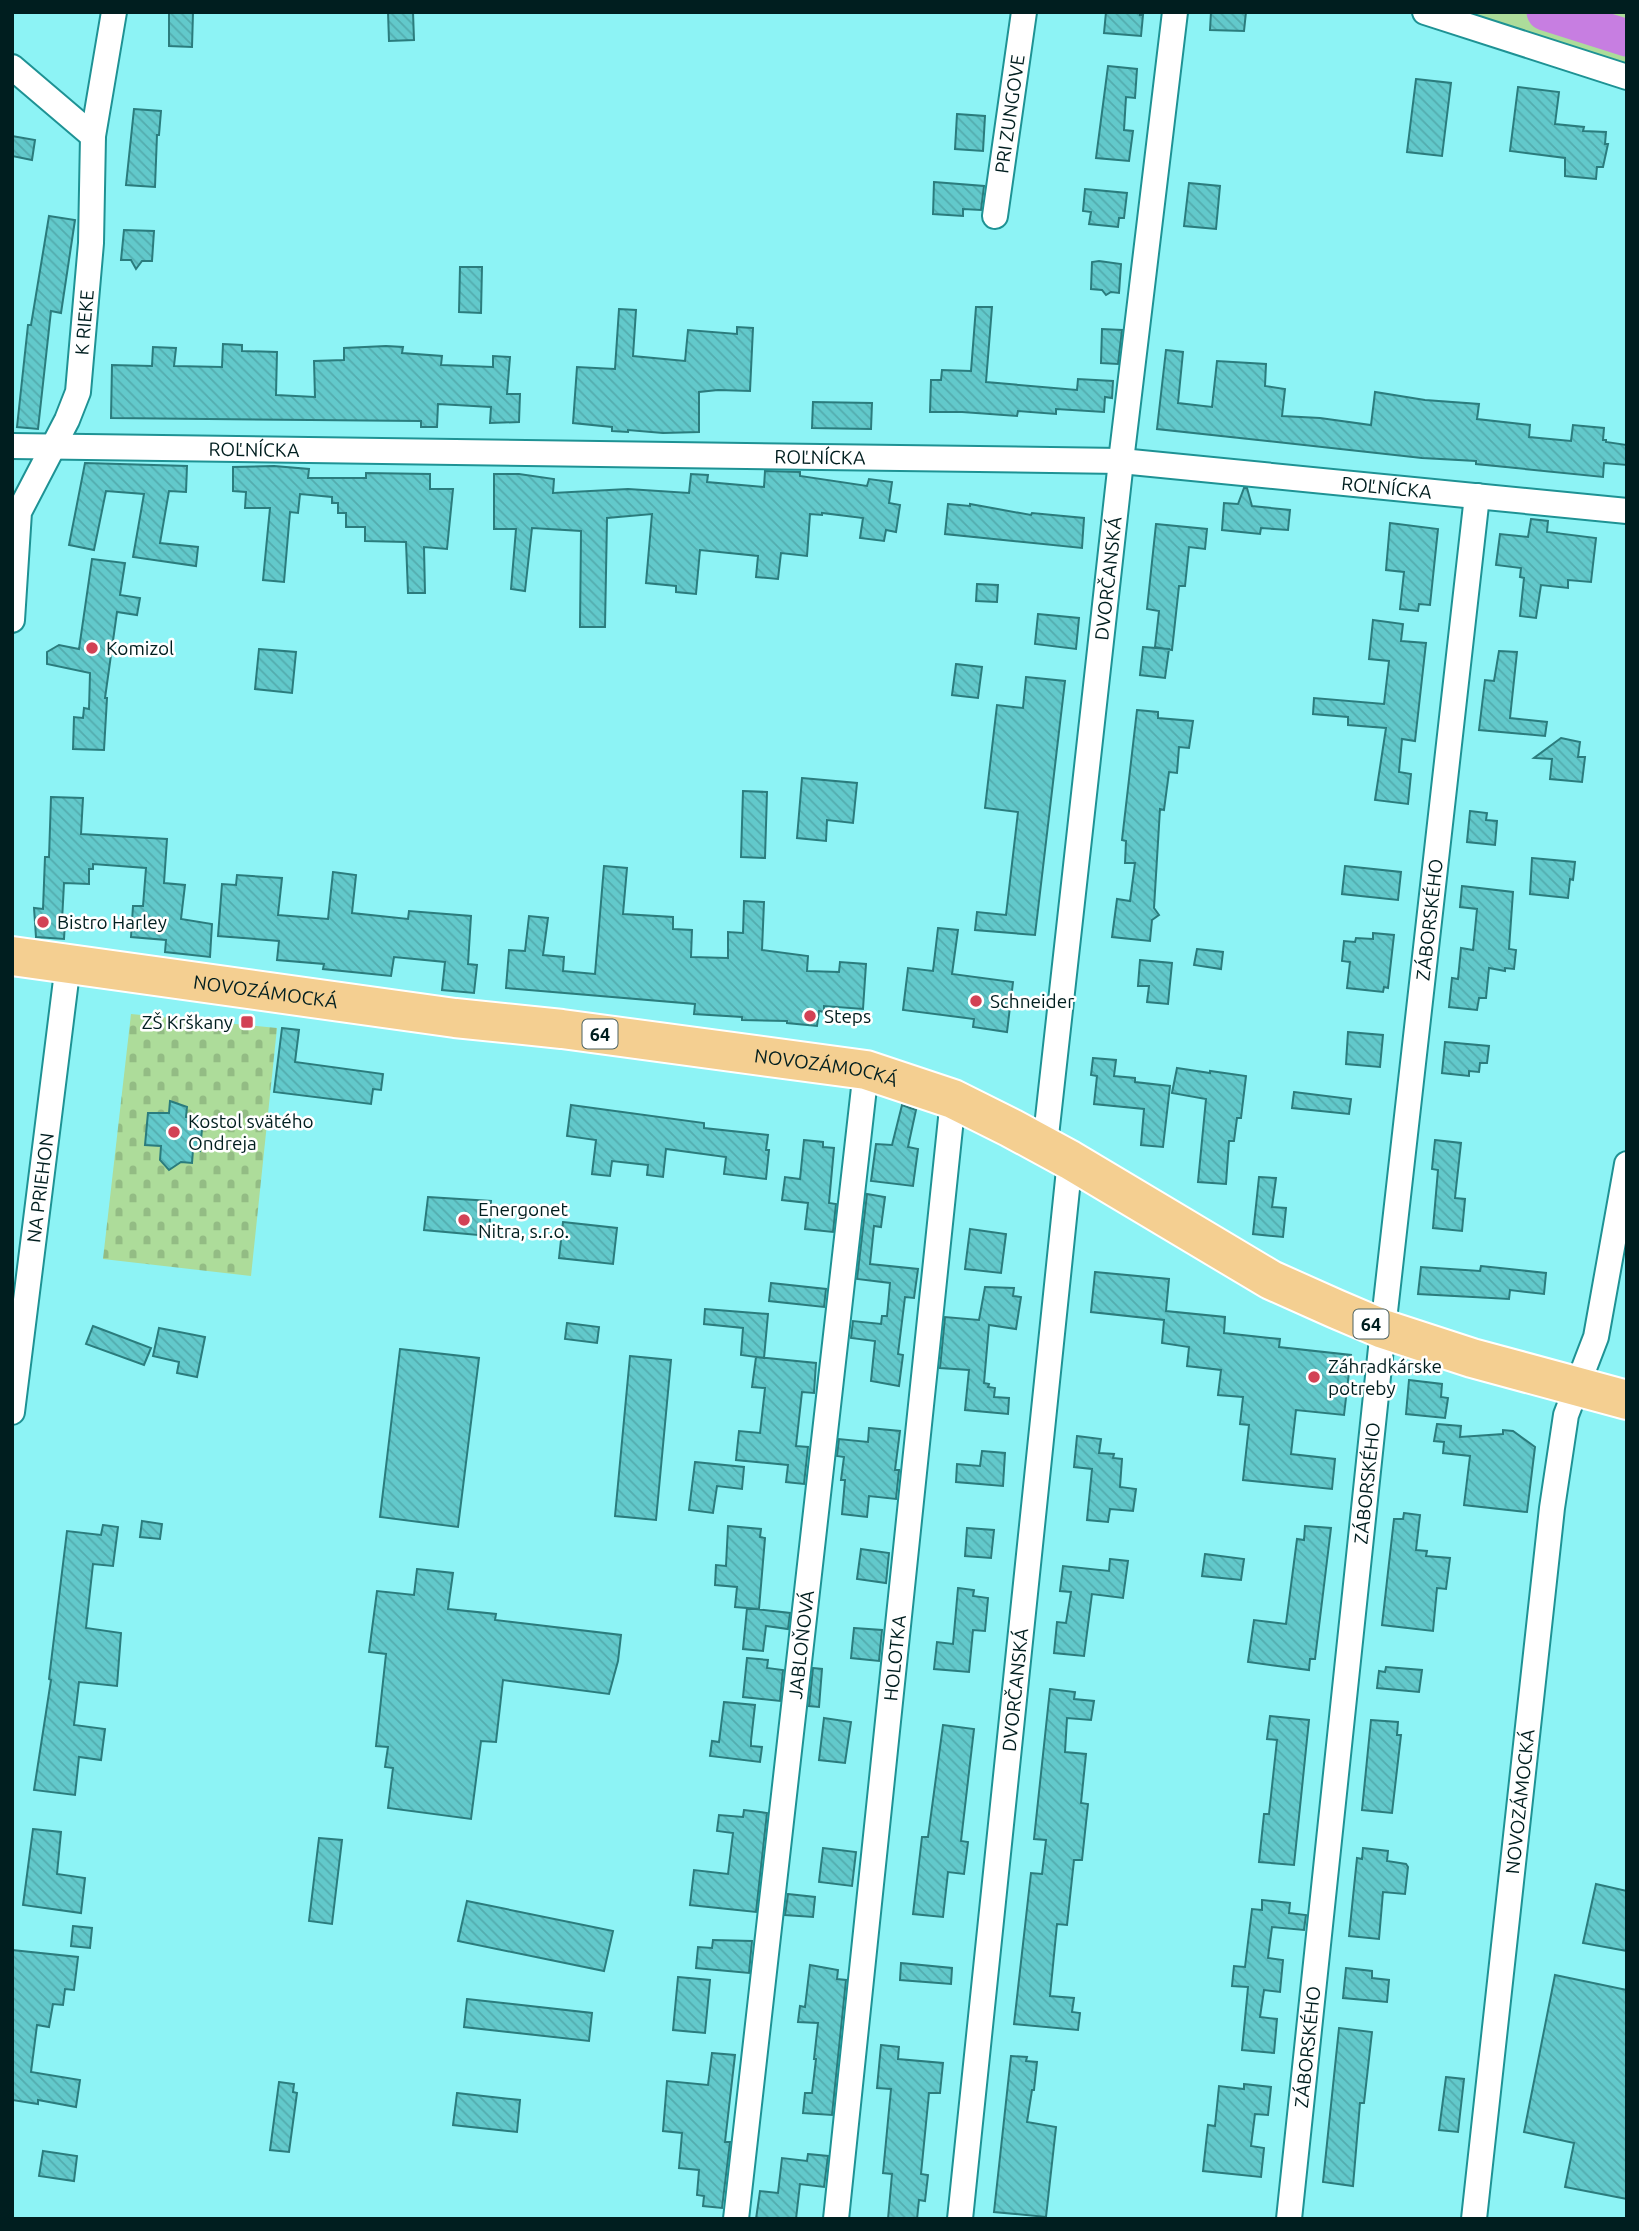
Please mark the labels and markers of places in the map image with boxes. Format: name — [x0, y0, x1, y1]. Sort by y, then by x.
place label: Komizol — [106, 637, 174, 659]
marker: Komizol — [84, 640, 100, 656]
place label: Bistro Harley — [57, 911, 167, 933]
marker: Bistro Harley — [35, 914, 51, 930]
place label: Schneider — [990, 990, 1074, 1012]
marker: Schneider — [968, 993, 984, 1009]
place label: Steps — [824, 1005, 871, 1027]
marker: Steps — [802, 1008, 818, 1024]
place label: ZŠ Krškany — [142, 1011, 233, 1033]
marker: ZŠ Krškany — [239, 1014, 255, 1030]
place label: Kostol svätého Ondreja — [188, 1110, 314, 1154]
marker: Kostol svätého Ondreja — [166, 1124, 182, 1140]
place label: Energonet Nitra, s.r.o. — [478, 1198, 569, 1242]
marker: Energonet Nitra, s.r.o. — [456, 1212, 472, 1228]
place label: Záhradkárske potreby — [1328, 1355, 1442, 1399]
marker: Záhradkárske potreby — [1306, 1369, 1322, 1385]

